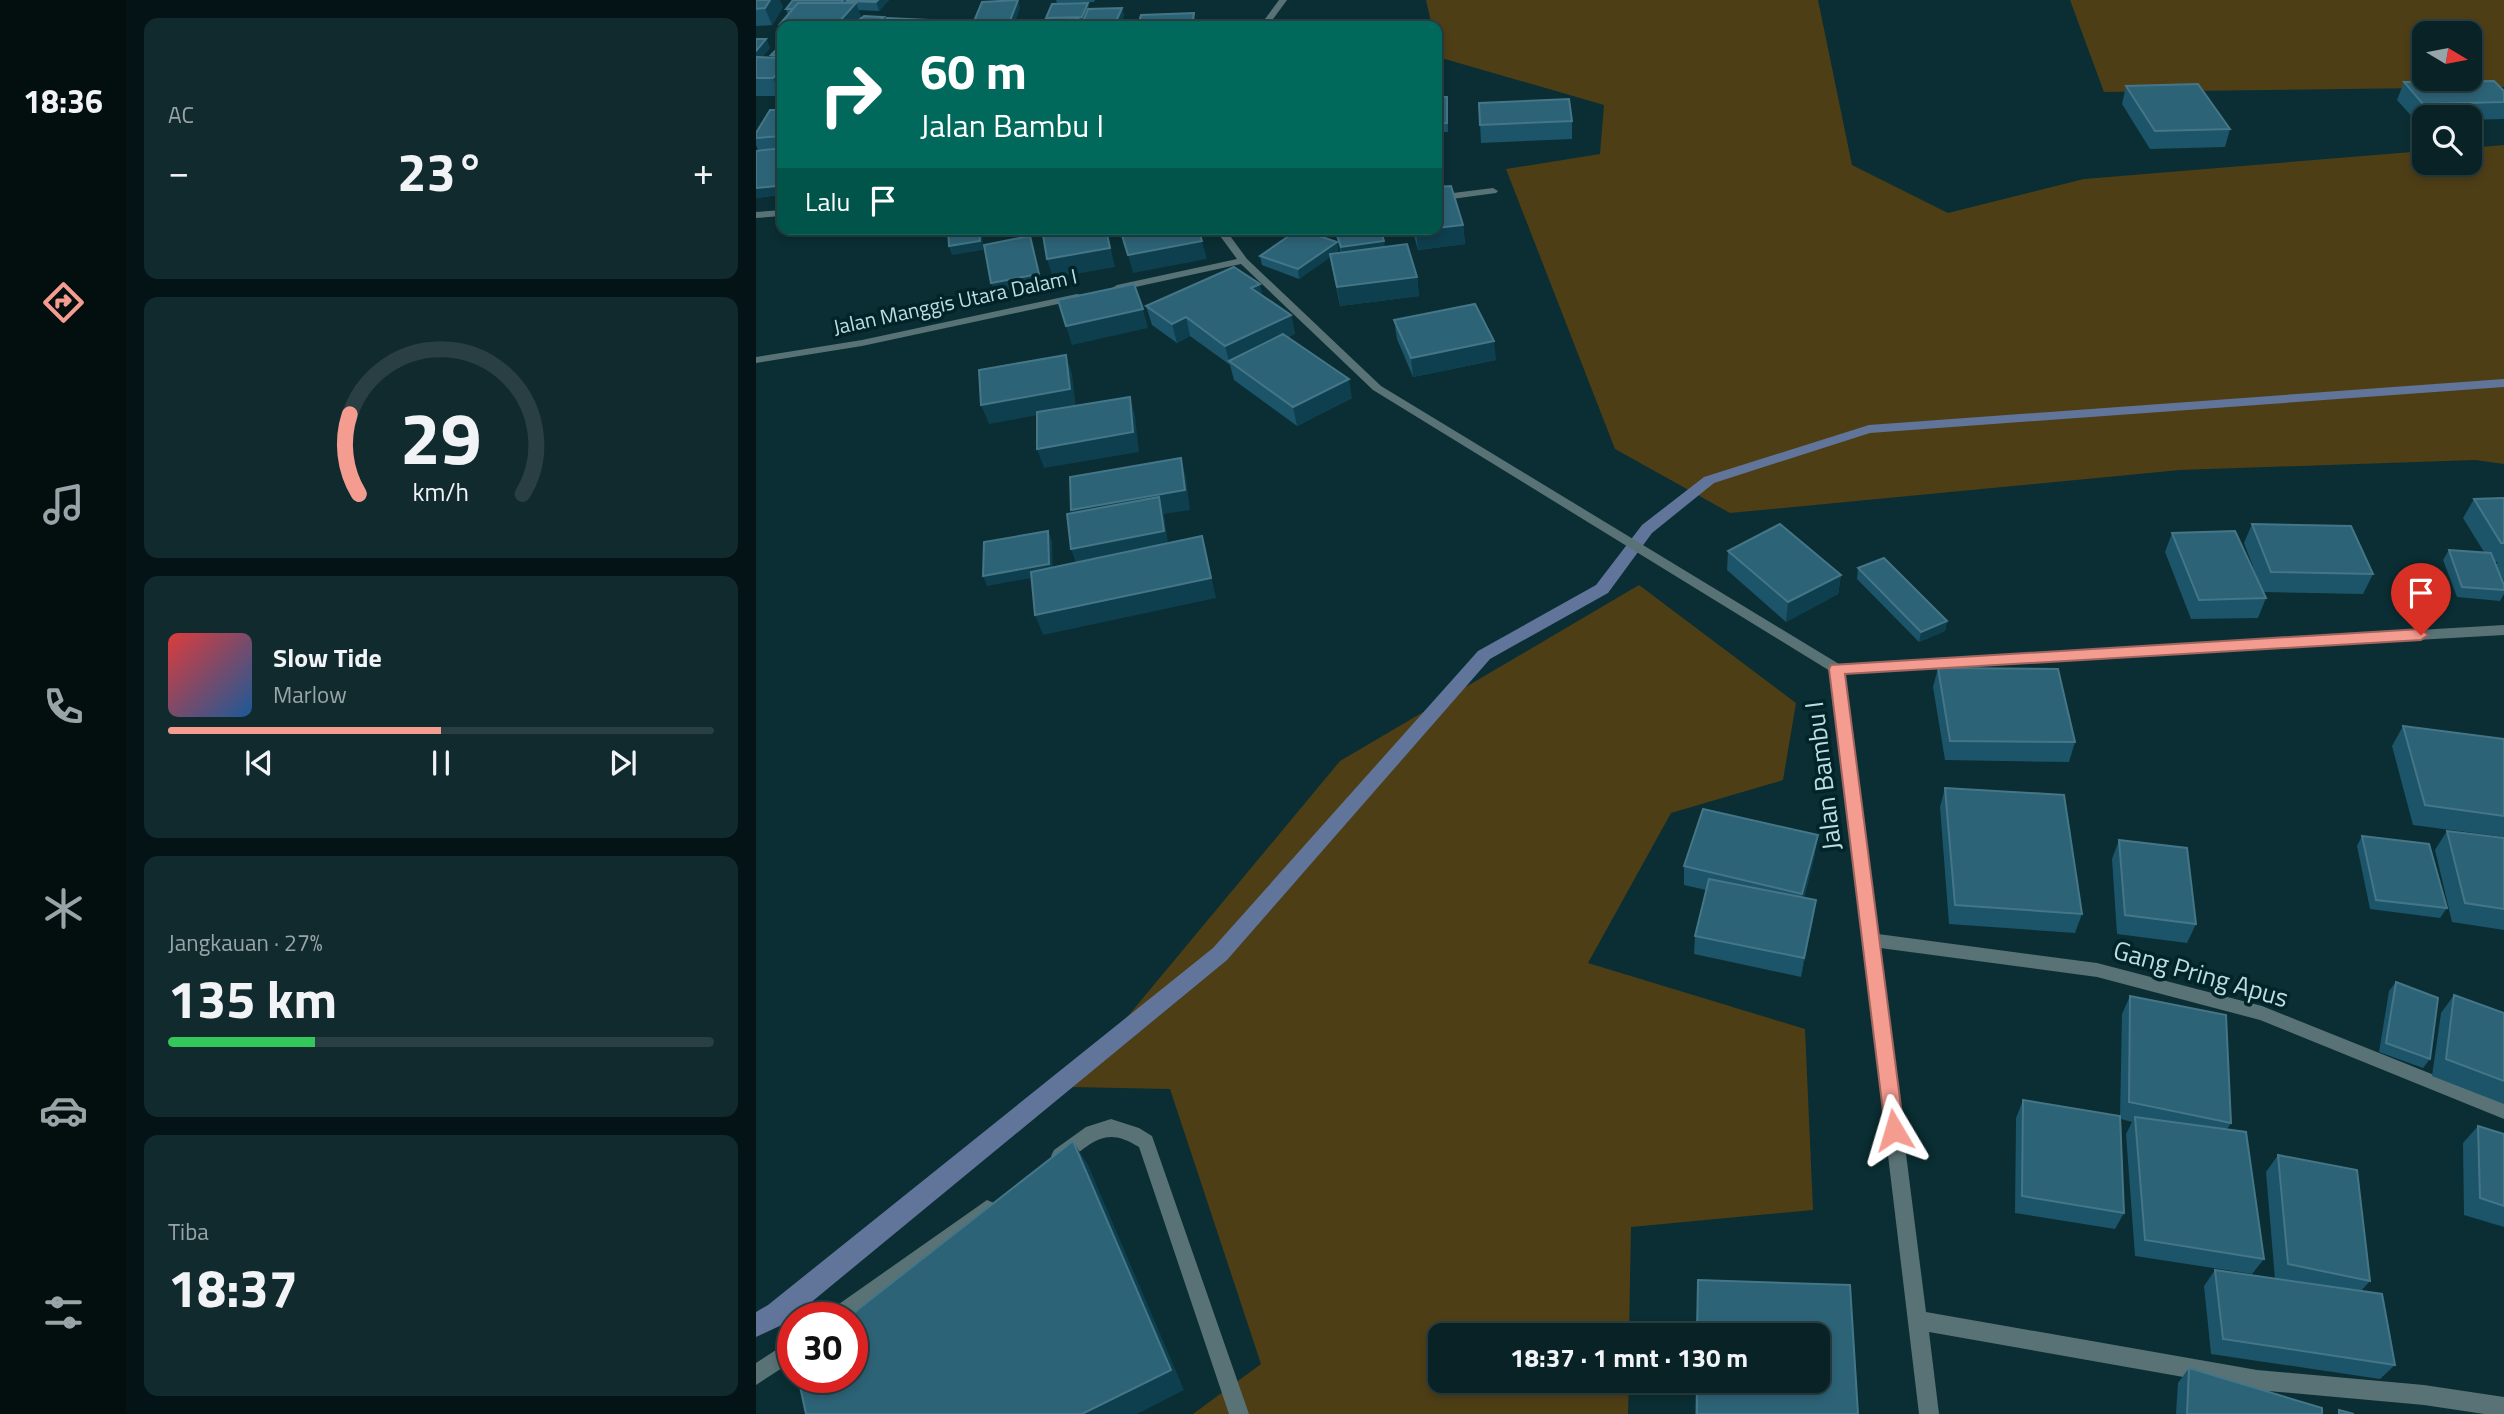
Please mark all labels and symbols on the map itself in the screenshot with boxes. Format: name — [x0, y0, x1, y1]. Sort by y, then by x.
north arrow — [2412, 21, 2482, 91]
street label: Jalan Manggis Utara Dalam I — [830, 260, 1080, 343]
pin — [2391, 563, 2451, 635]
street label: Jalan Bambu I — [1794, 699, 1851, 853]
street label: Gang Pring Apus — [2109, 930, 2293, 1017]
position arrow — [1857, 1093, 1931, 1167]
speed limit sign: 30 — [777, 1302, 868, 1393]

